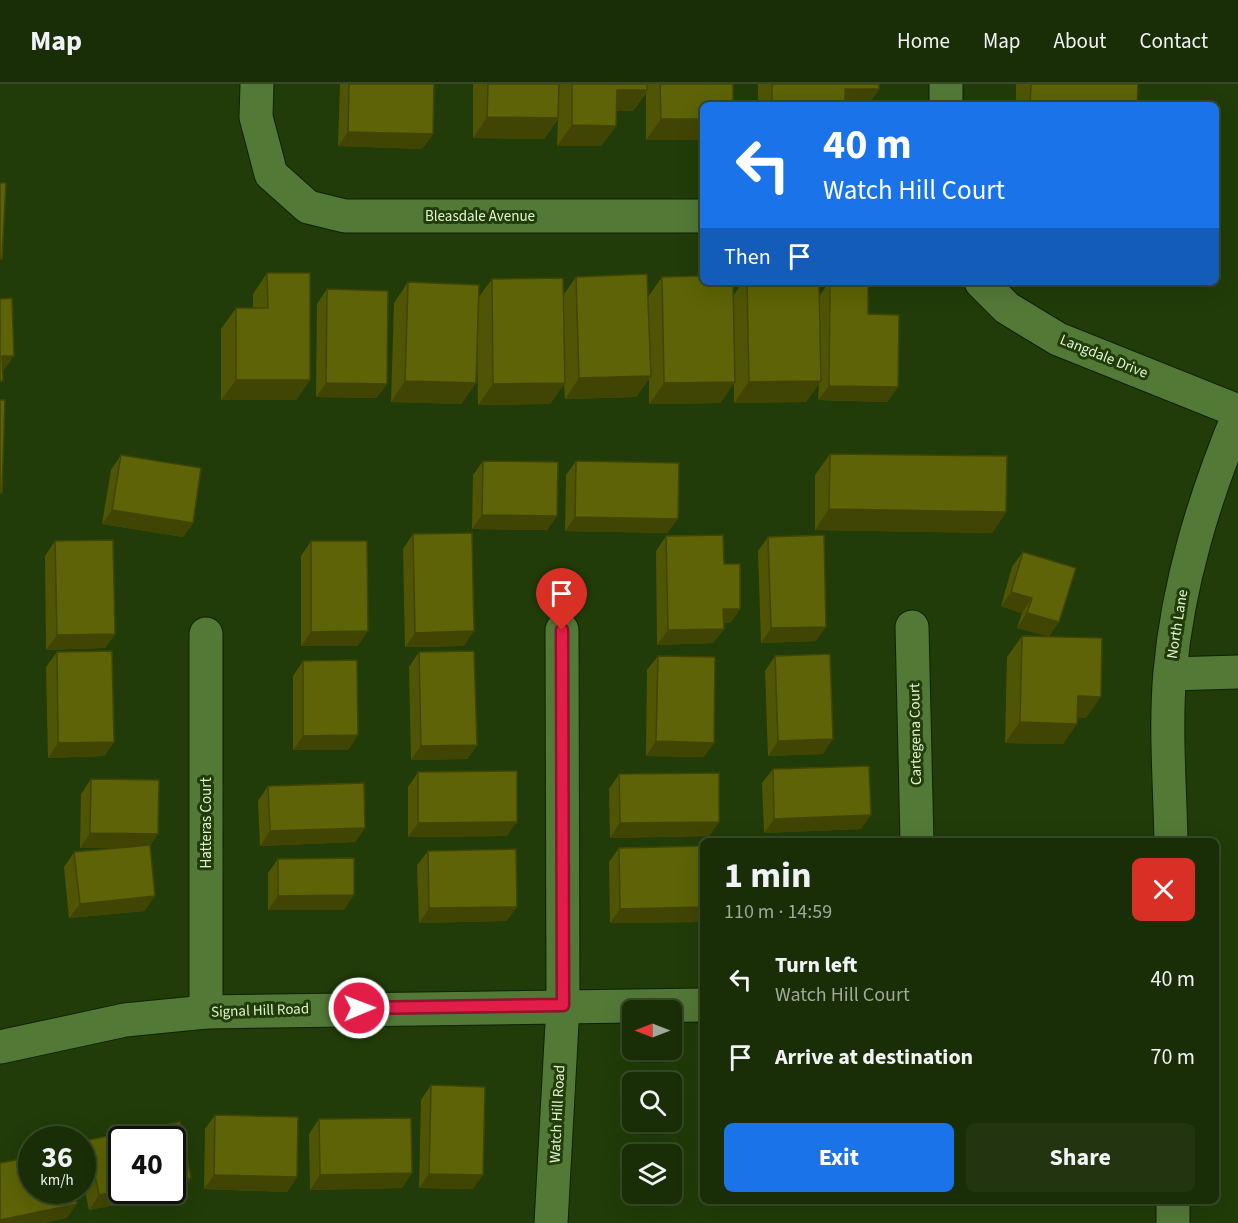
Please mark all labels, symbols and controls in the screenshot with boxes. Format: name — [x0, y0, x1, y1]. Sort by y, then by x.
text: Map — [30, 21, 82, 61]
text: Home — [897, 26, 950, 56]
text: Map — [983, 26, 1021, 56]
text: About — [1054, 26, 1106, 56]
text: Contact — [1139, 26, 1208, 56]
text: 40 m — [823, 115, 912, 175]
icon: left — [724, 126, 802, 204]
text: Watch Hill Court — [823, 171, 1005, 210]
street label: Bleasdale Avenue — [425, 206, 535, 227]
icon: arrive — [783, 240, 816, 273]
text: Then — [724, 241, 771, 273]
street label: Langdale Drive — [1057, 329, 1151, 384]
pin — [536, 568, 587, 630]
icon: arrive — [545, 577, 578, 610]
street label: North Lane — [1162, 588, 1193, 660]
street label: Cartegena Court — [904, 683, 927, 785]
street label: Hatteras Court — [196, 777, 217, 869]
text: 1 min — [724, 850, 812, 901]
button: close — [1132, 858, 1195, 921]
text: 110 m · 14:59 — [724, 898, 832, 926]
text: Turn left — [775, 949, 857, 981]
icon: left — [724, 963, 757, 996]
text: 40 m — [1150, 963, 1195, 995]
position arrow — [327, 976, 391, 1040]
text: Watch Hill Court — [775, 981, 910, 1009]
street label: Signal Hill Road — [211, 998, 309, 1023]
north arrow — [622, 1000, 682, 1060]
map controls — [622, 1000, 682, 1204]
icon: arrive — [724, 1041, 757, 1074]
text: Arrive at destination — [775, 1041, 973, 1073]
text: 70 m — [1150, 1041, 1195, 1073]
street label: Watch Hill Road — [544, 1064, 571, 1164]
button: search — [622, 1072, 682, 1132]
button: Exit — [724, 1123, 954, 1192]
button: Share — [966, 1123, 1195, 1192]
speed limit sign: 40 — [108, 1126, 186, 1204]
text: 36 — [41, 1136, 73, 1179]
button: layers — [622, 1144, 682, 1204]
text: km/h — [40, 1170, 74, 1191]

